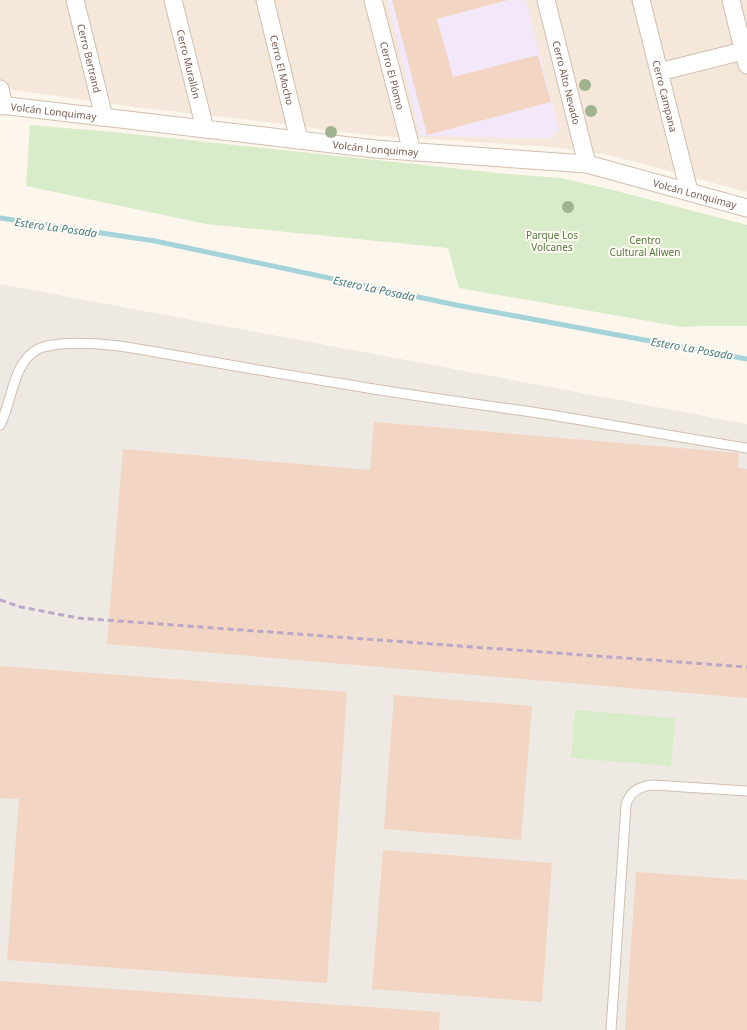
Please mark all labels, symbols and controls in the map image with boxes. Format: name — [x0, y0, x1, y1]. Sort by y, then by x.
street label: Cerro Bertrand — [74, 22, 105, 94]
street label: Cerro Murallón — [174, 28, 204, 100]
street label: Cerro El Mocho — [267, 33, 297, 106]
street label: Cerro Alto Nevado — [549, 39, 584, 126]
street label: Cerro El Plomo — [377, 40, 408, 111]
street label: Cerro Campana — [649, 59, 681, 133]
street label: Volcán Lonquimay — [10, 99, 98, 123]
street label: Volcán Lonquimay — [332, 137, 420, 159]
street label: Volcán Lonquimay — [651, 175, 739, 212]
water label: Estero La Posada — [14, 214, 99, 240]
park label: Parque Los Volcanes — [526, 228, 578, 254]
park label: Centro Cultural Aliwen — [610, 233, 680, 259]
water label: Estero La Posada — [332, 272, 417, 304]
water label: Estero La Posada — [650, 333, 735, 363]

